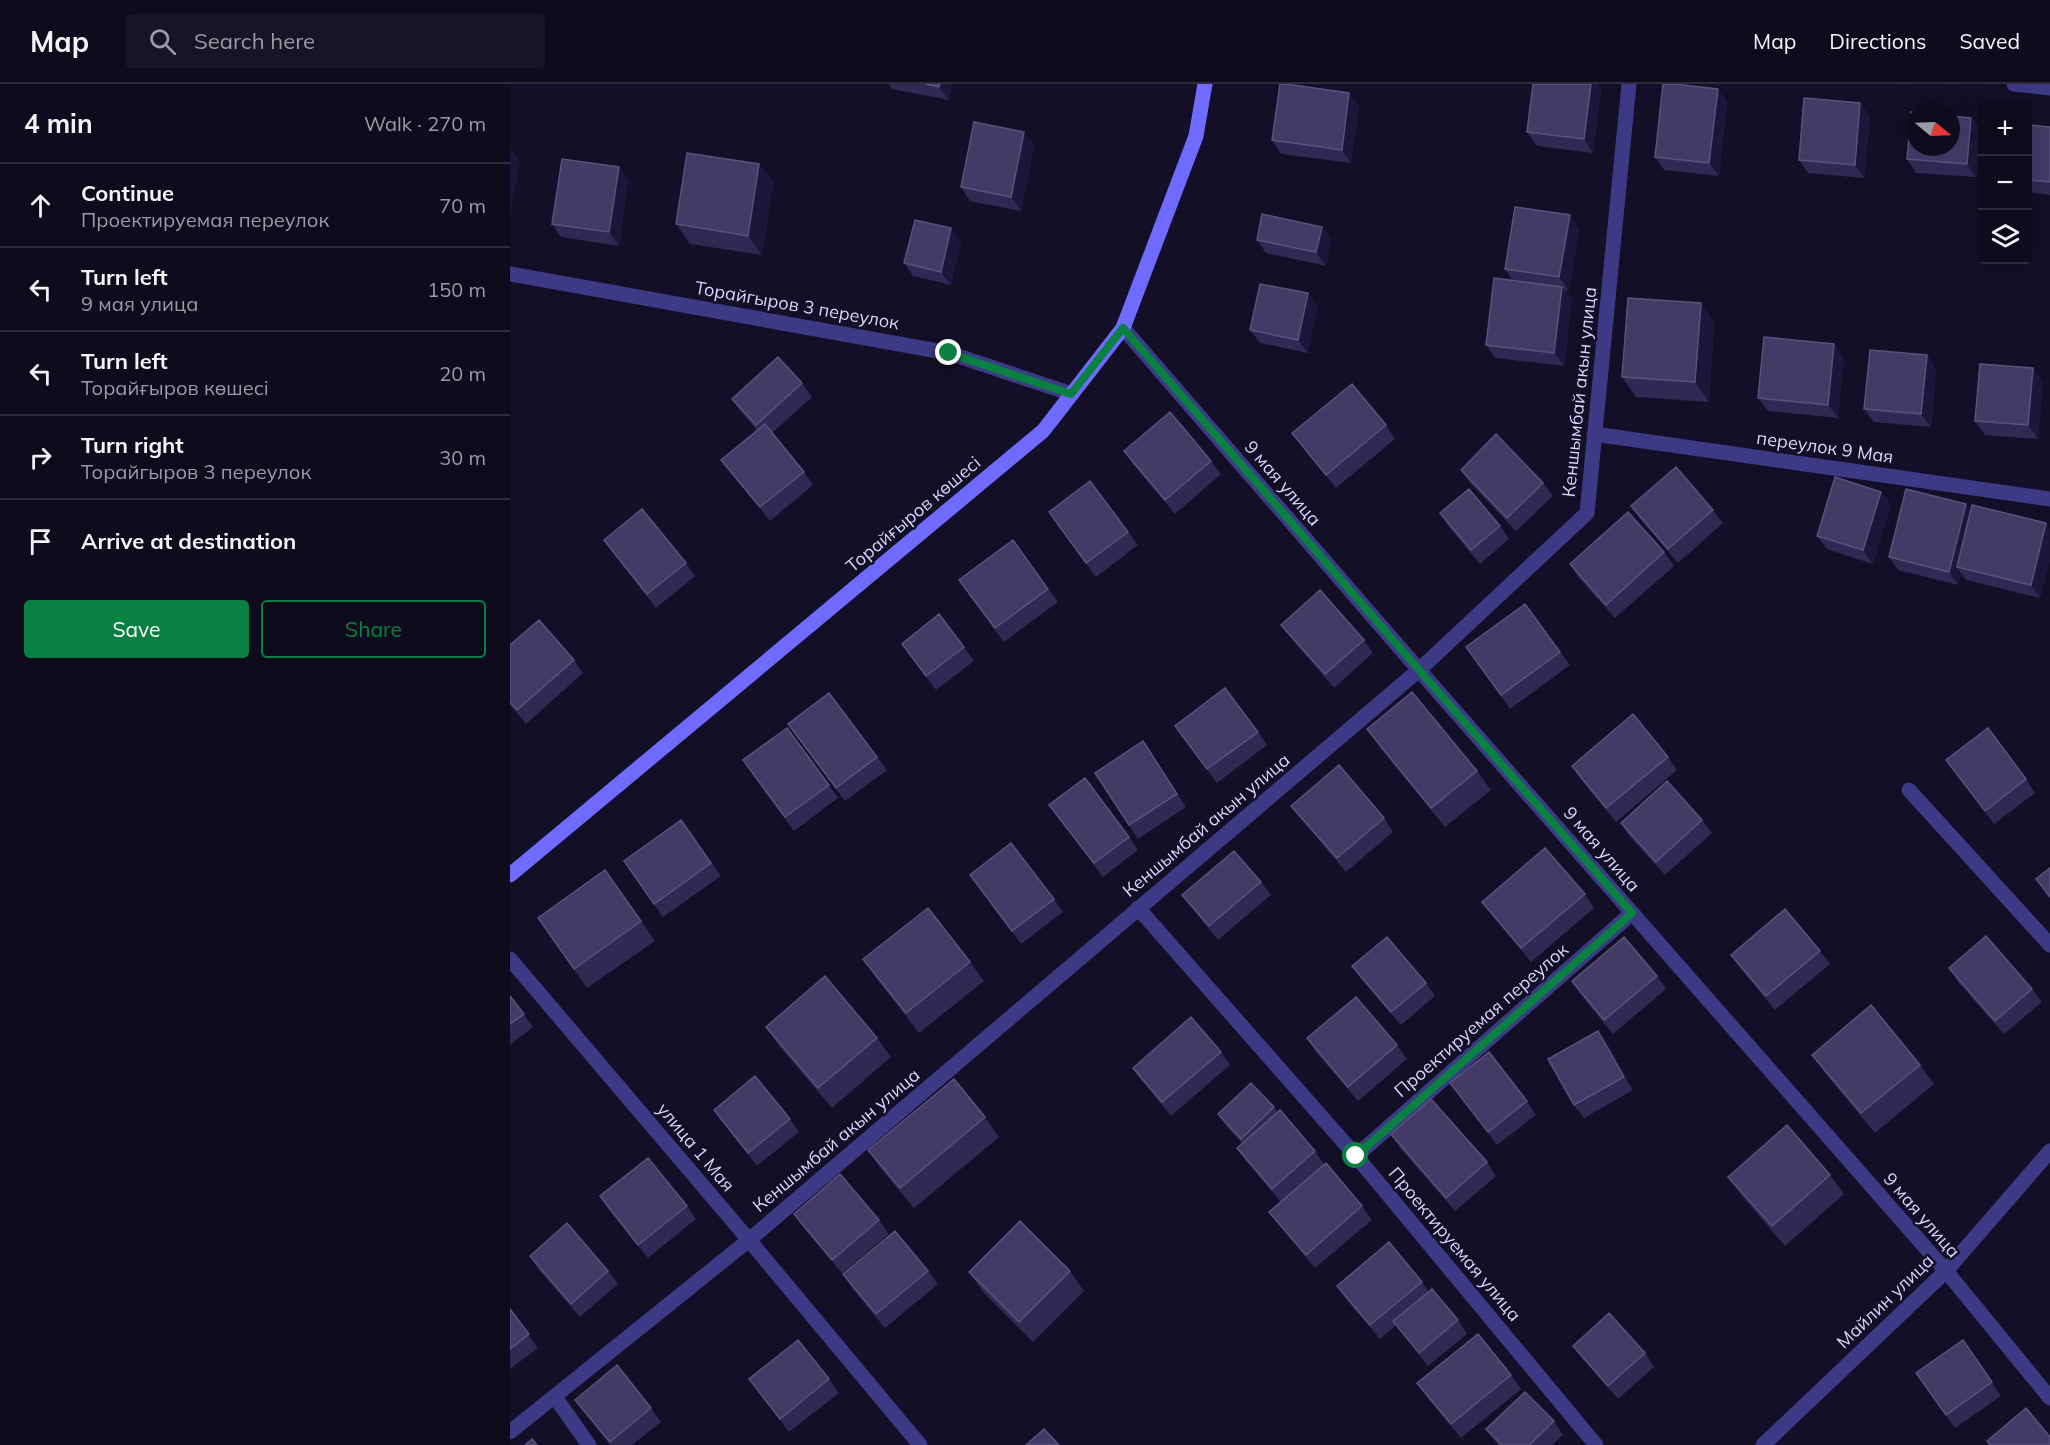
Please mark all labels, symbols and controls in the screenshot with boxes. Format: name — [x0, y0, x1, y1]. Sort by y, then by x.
search box — [125, 14, 545, 68]
text: Map — [30, 24, 89, 59]
icon: search — [146, 25, 179, 58]
text: Search here — [194, 27, 315, 55]
text: Map — [1753, 28, 1796, 54]
text: Directions — [1829, 28, 1926, 54]
text: Saved — [1959, 28, 2020, 54]
north arrow — [1906, 102, 1960, 156]
map controls — [1978, 102, 2032, 264]
button: + — [1978, 102, 2032, 156]
text: 4 min — [24, 107, 93, 140]
text: Walk · 270 m — [364, 111, 486, 136]
button: − — [1978, 156, 2032, 210]
text: Continue — [81, 179, 174, 207]
icon: ahead — [24, 189, 57, 222]
text: 70 m — [439, 193, 486, 218]
text: Проектируемая переулок — [81, 207, 329, 232]
button: layers — [1978, 210, 2032, 264]
text: Turn left — [81, 263, 168, 291]
icon: left — [24, 273, 57, 306]
street label: Торайгыров 3 переулок — [693, 276, 901, 334]
text: 150 m — [427, 277, 486, 302]
street label: Кеншымбай акын улица — [1557, 286, 1601, 498]
text: 9 мая улица — [81, 291, 198, 316]
route end — [935, 339, 961, 365]
text: Turn left — [81, 347, 168, 375]
icon: left — [24, 357, 57, 390]
text: 20 m — [439, 361, 486, 386]
text: Торайғыров көшесі — [81, 375, 269, 400]
street label: переулок 9 Мая — [1755, 426, 1895, 468]
text: Turn right — [81, 431, 184, 459]
street label: 9 мая улица — [1240, 436, 1326, 530]
icon: right — [24, 441, 57, 474]
text: 30 m — [439, 445, 486, 470]
street label: Торайғыров көшесі — [841, 451, 985, 577]
text: Торайгыров 3 переулок — [81, 459, 311, 484]
icon: arrive — [24, 525, 57, 558]
text: Arrive at destination — [81, 527, 296, 555]
button: Save — [24, 600, 249, 658]
button: Share — [261, 600, 486, 658]
street label: Кеншымбай акын улица — [1118, 748, 1294, 902]
street label: 9 мая улица — [1559, 802, 1645, 896]
street label: Проектируемая переулок — [1389, 938, 1573, 1102]
street label: Кеншымбай акын улица — [748, 1063, 924, 1217]
street label: улица 1 Мая — [652, 1098, 740, 1196]
route start — [1342, 1142, 1368, 1168]
street label: Проектируемая улица — [1384, 1162, 1526, 1326]
street label: 9 мая улица — [1879, 1168, 1965, 1262]
street label: Майлин улица — [1832, 1249, 1938, 1353]

